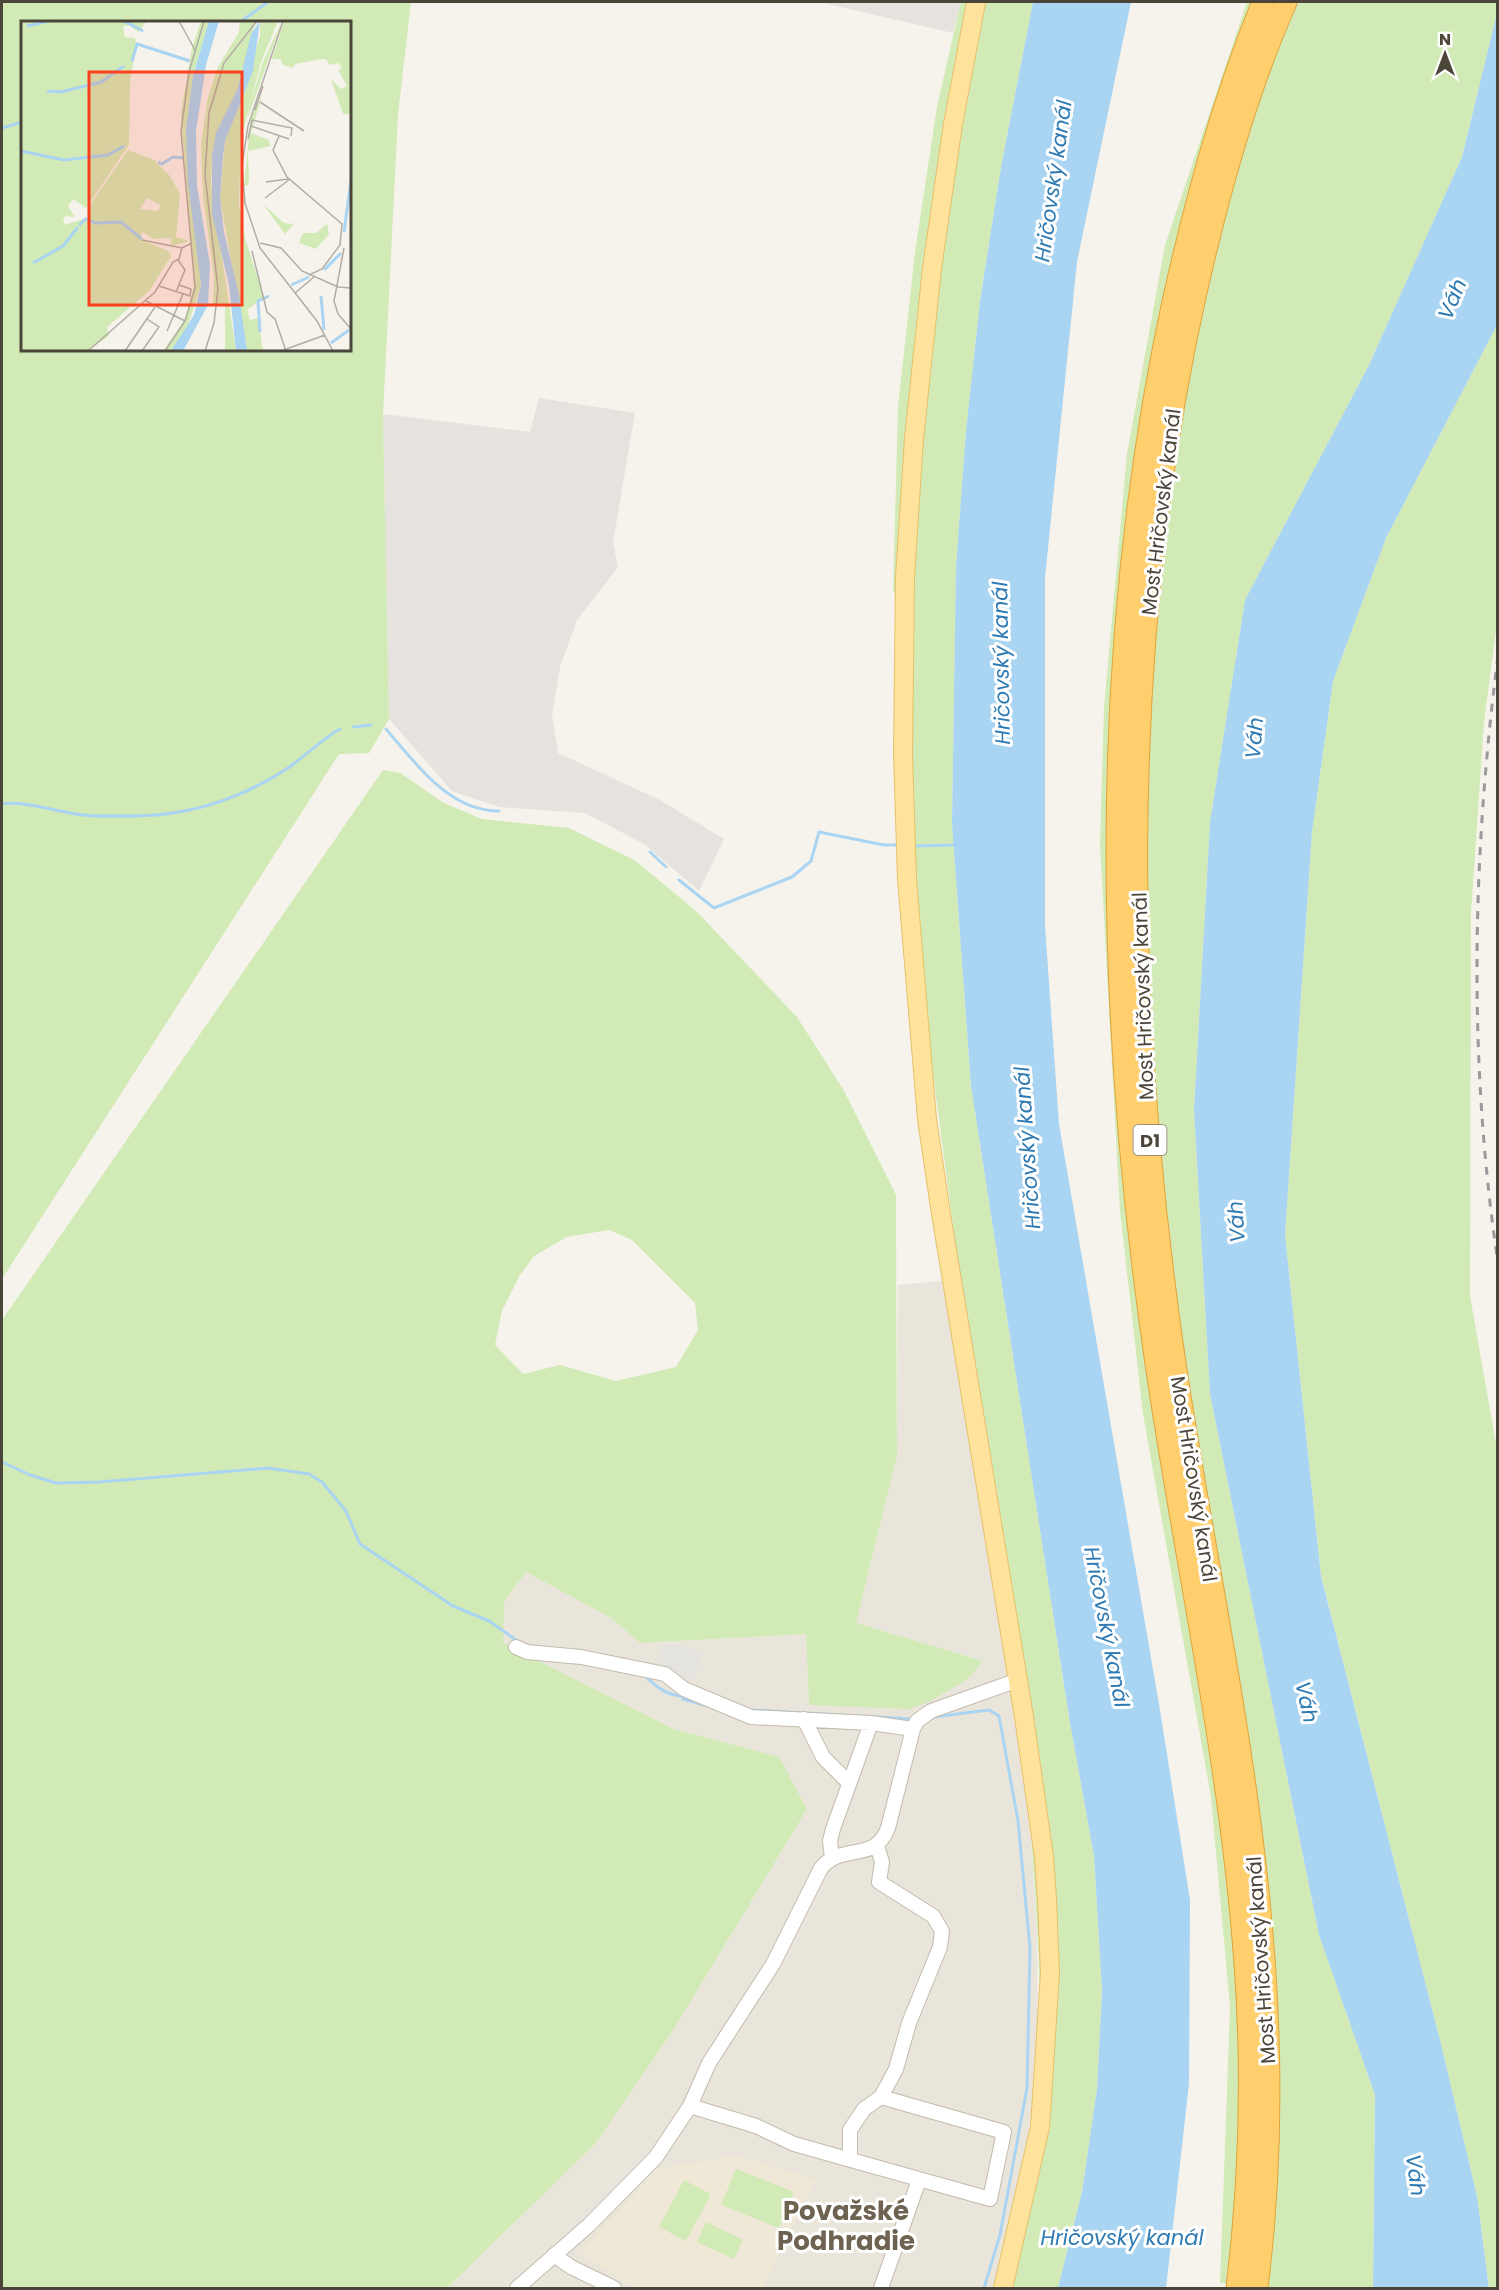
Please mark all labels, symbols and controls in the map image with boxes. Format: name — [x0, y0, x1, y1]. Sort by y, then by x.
inset map — [21, 21, 351, 351]
north arrow — [1415, 24, 1475, 84]
text: N — [1439, 28, 1451, 51]
water label: Hričovský kanál — [1027, 97, 1079, 264]
water label: Váh — [1430, 274, 1474, 324]
street label: Most Hričovský kanál — [1134, 407, 1188, 617]
water label: Hričovský kanál — [985, 580, 1017, 745]
water label: Váh — [1238, 716, 1270, 760]
street label: Most Hričovský kanál — [1125, 892, 1161, 1100]
water label: Hričovský kanál — [1007, 1065, 1047, 1230]
road number: D1 — [1134, 1125, 1166, 1155]
water label: Váh — [1220, 1200, 1252, 1244]
street label: Most Hričovský kanál — [1164, 1374, 1224, 1584]
water label: Hričovský kanál — [1077, 1544, 1137, 1711]
water label: Váh — [1288, 1679, 1326, 1725]
street label: Most Hričovský kanál — [1240, 1855, 1282, 2065]
water label: Váh — [1399, 2152, 1433, 2198]
district label: Považské Podhradie — [777, 2193, 915, 2259]
water label: Hričovský kanál — [1040, 2223, 1204, 2252]

